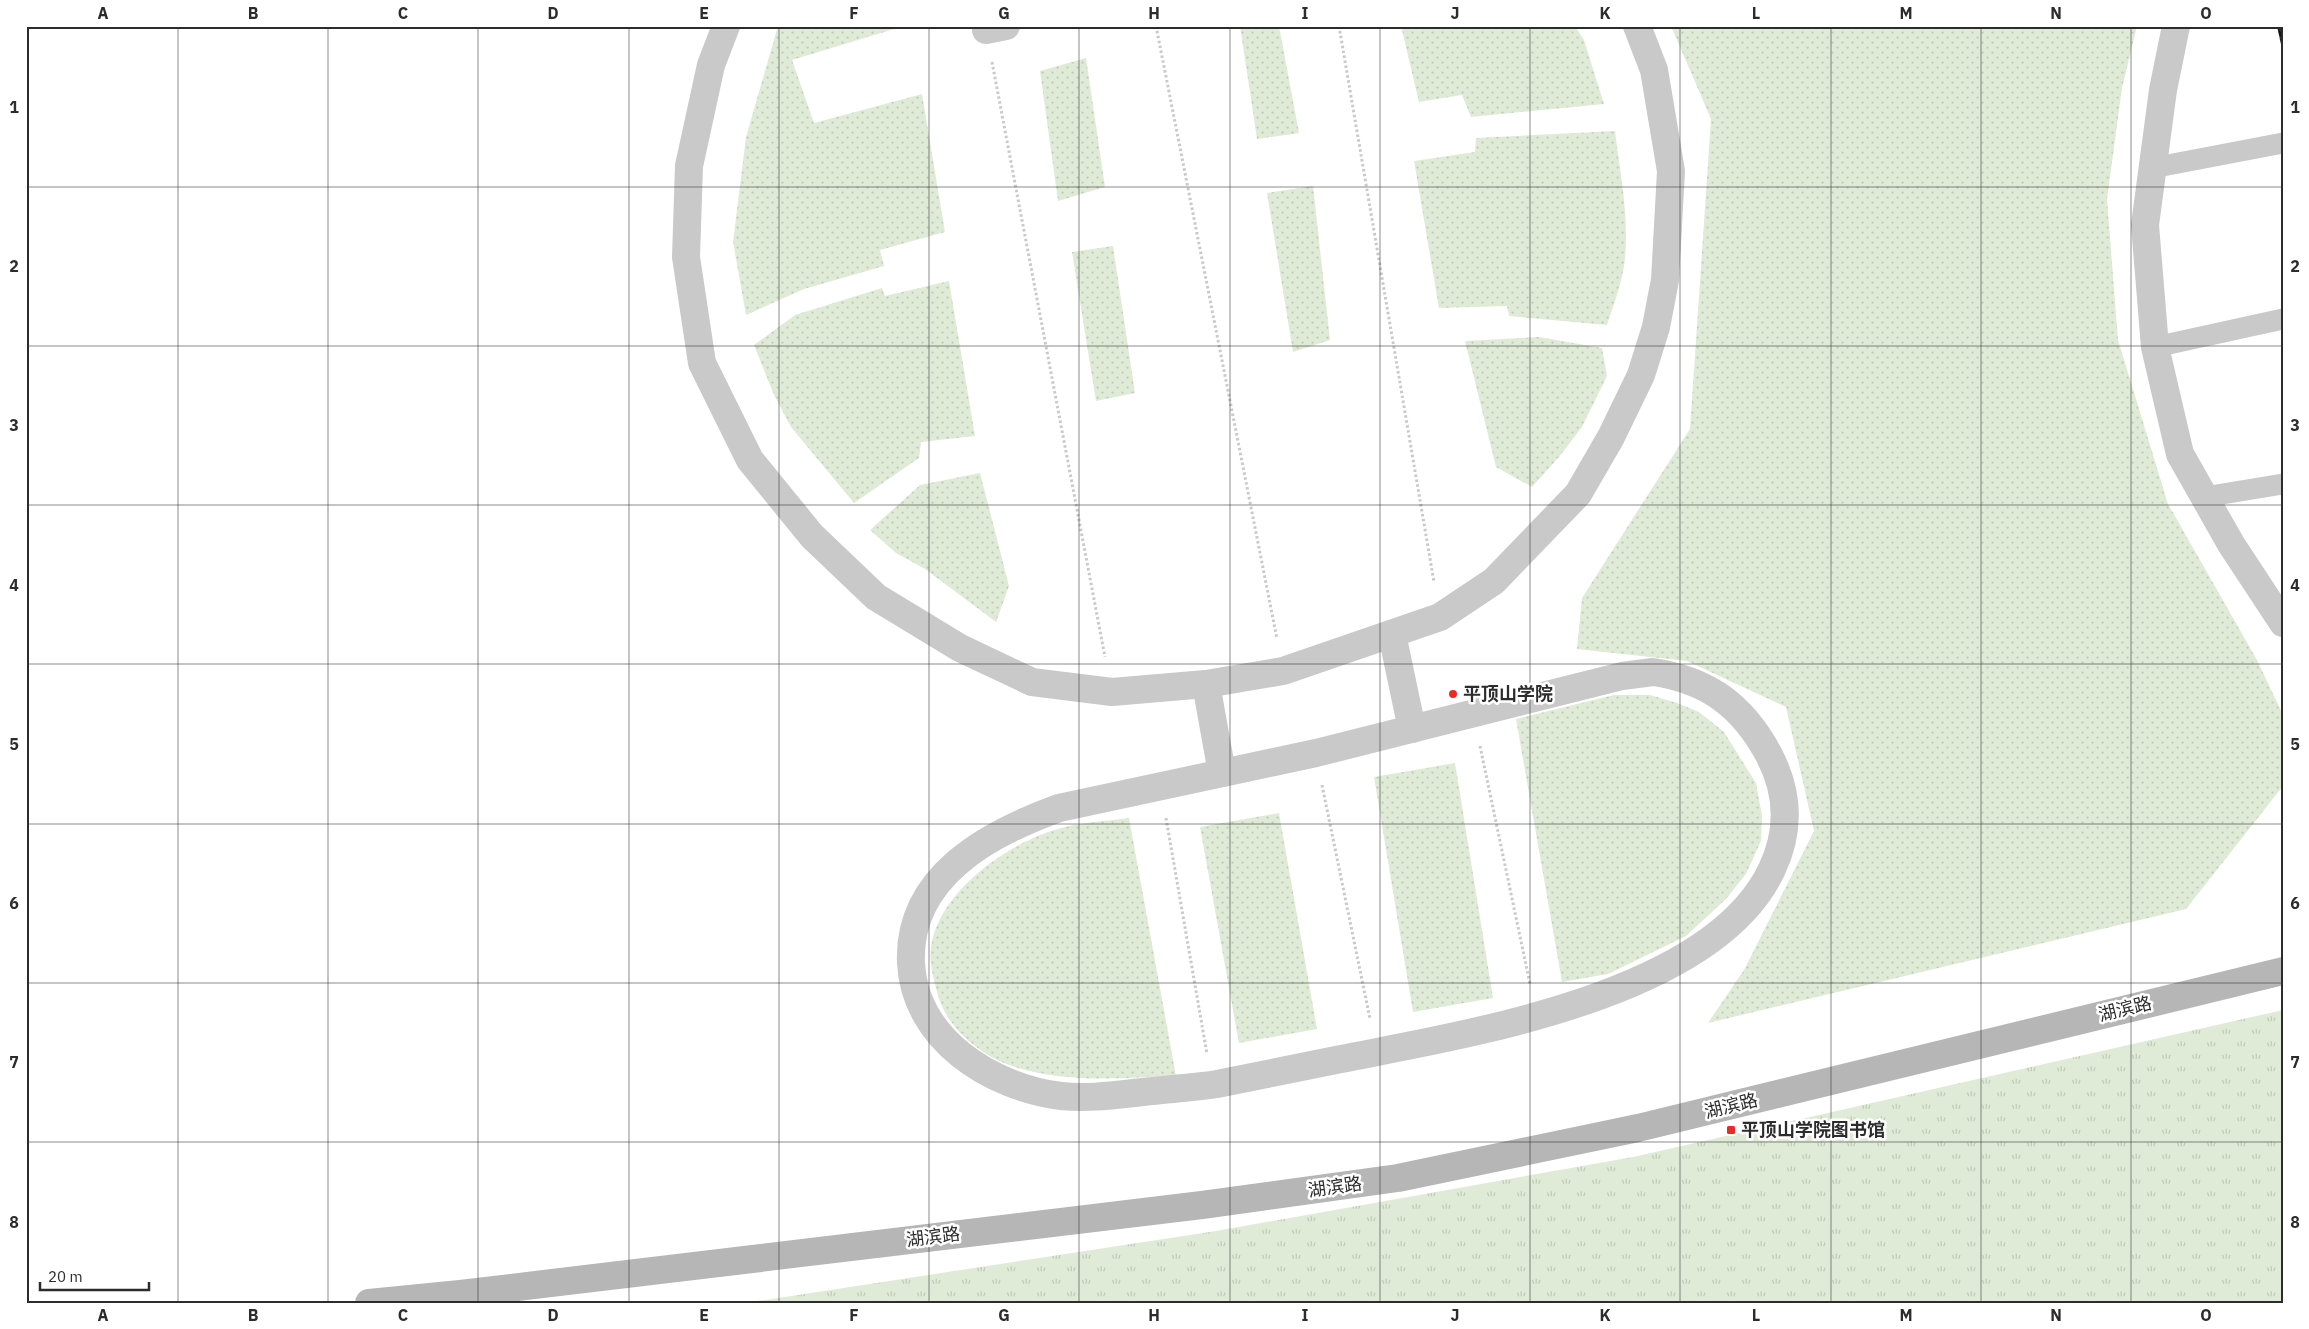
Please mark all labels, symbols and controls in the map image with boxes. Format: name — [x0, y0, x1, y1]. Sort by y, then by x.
text: A — [98, 3, 109, 23]
text: B — [248, 3, 259, 23]
text: C — [398, 3, 408, 23]
text: D — [547, 3, 559, 23]
text: E — [699, 3, 709, 23]
text: F — [849, 3, 859, 23]
text: G — [998, 3, 1010, 23]
text: H — [1148, 3, 1160, 23]
text: I — [1302, 3, 1309, 23]
text: J — [1451, 3, 1459, 23]
text: K — [1599, 3, 1611, 23]
text: L — [1752, 3, 1760, 23]
text: M — [1899, 3, 1913, 23]
text: N — [2050, 3, 2062, 23]
text: O — [2200, 3, 2212, 23]
text: 1 — [9, 97, 19, 117]
text: 1 — [2290, 97, 2300, 117]
text: 2 — [9, 256, 19, 276]
text: 2 — [2290, 256, 2300, 276]
text: 3 — [9, 415, 19, 435]
text: 3 — [2290, 415, 2300, 435]
text: 4 — [9, 575, 19, 595]
text: 4 — [2290, 575, 2300, 595]
place label: 平顶山学院 — [1463, 682, 1553, 705]
marker: 平顶山学院 — [1447, 688, 1459, 700]
text: 5 — [9, 734, 19, 754]
text: 5 — [2290, 734, 2300, 754]
text: 6 — [9, 893, 19, 913]
text: 6 — [2290, 893, 2300, 913]
street label: 湖滨路 — [2096, 991, 2154, 1026]
text: 7 — [9, 1052, 19, 1072]
text: 7 — [2290, 1052, 2300, 1072]
street label: 湖滨路 — [1702, 1088, 1760, 1123]
place label: 平顶山学院图书馆 — [1741, 1118, 1885, 1141]
marker: 平顶山学院图书馆 — [1725, 1124, 1737, 1136]
street label: 湖滨路 — [1307, 1171, 1363, 1202]
text: 8 — [9, 1212, 19, 1232]
text: 8 — [2290, 1212, 2300, 1232]
street label: 湖滨路 — [905, 1222, 961, 1251]
scale bar — [40, 1259, 149, 1291]
text: 20 m — [48, 1267, 83, 1286]
text: A — [98, 1305, 109, 1325]
text: B — [248, 1305, 259, 1325]
text: C — [398, 1305, 408, 1325]
text: D — [547, 1305, 559, 1325]
text: E — [699, 1305, 709, 1325]
text: F — [849, 1305, 859, 1325]
text: G — [998, 1305, 1010, 1325]
text: H — [1148, 1305, 1160, 1325]
text: I — [1302, 1305, 1309, 1325]
text: J — [1451, 1305, 1459, 1325]
text: K — [1599, 1305, 1611, 1325]
text: L — [1752, 1305, 1760, 1325]
text: M — [1899, 1305, 1913, 1325]
text: N — [2050, 1305, 2062, 1325]
text: O — [2200, 1305, 2212, 1325]

